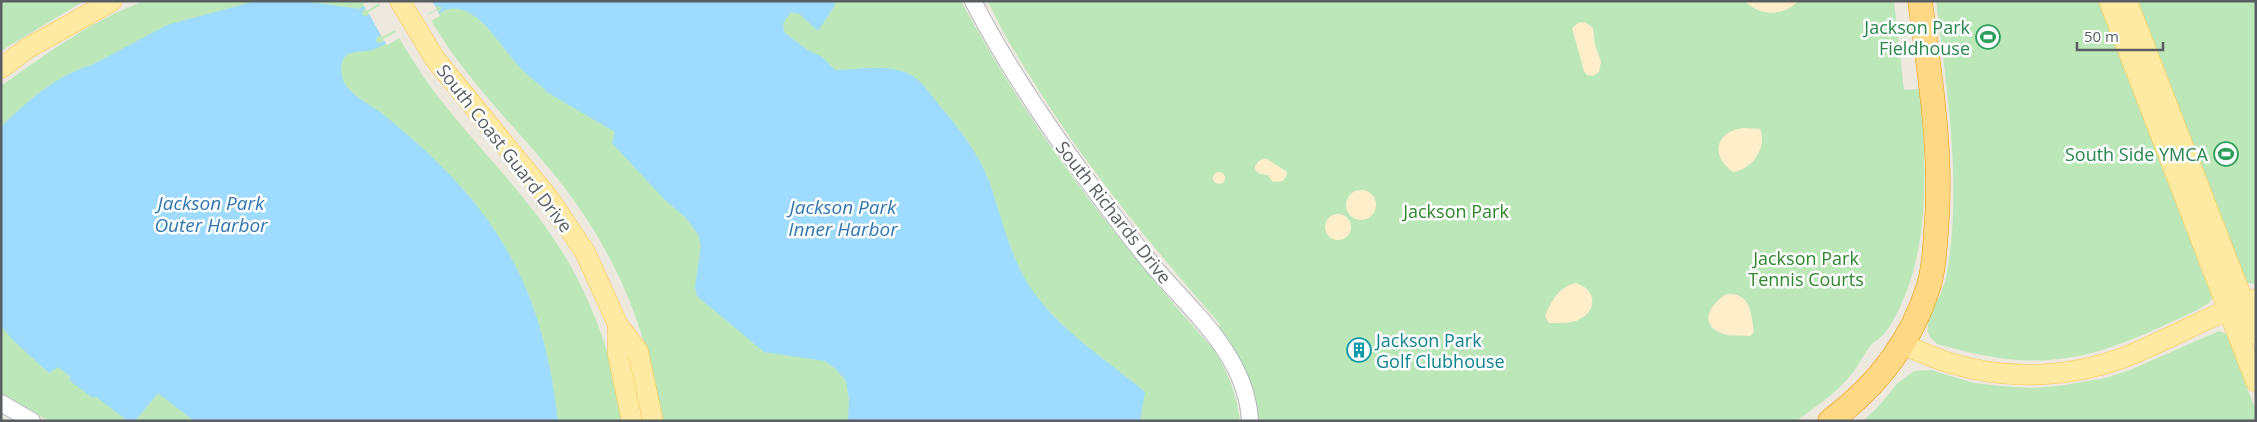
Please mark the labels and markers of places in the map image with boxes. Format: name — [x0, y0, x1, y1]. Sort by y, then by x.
place label: Jackson Park Fieldhouse — [1862, 15, 1971, 60]
sports icon: Jackson Park Fieldhouse — [1975, 24, 2001, 50]
sports icon: South Side YMCA — [2213, 141, 2239, 167]
place label: South Side YMCA — [2065, 142, 2209, 166]
place label: Jackson Park Golf Clubhouse — [1374, 328, 1505, 373]
building icon: Jackson Park Golf Clubhouse — [1346, 337, 1372, 363]

